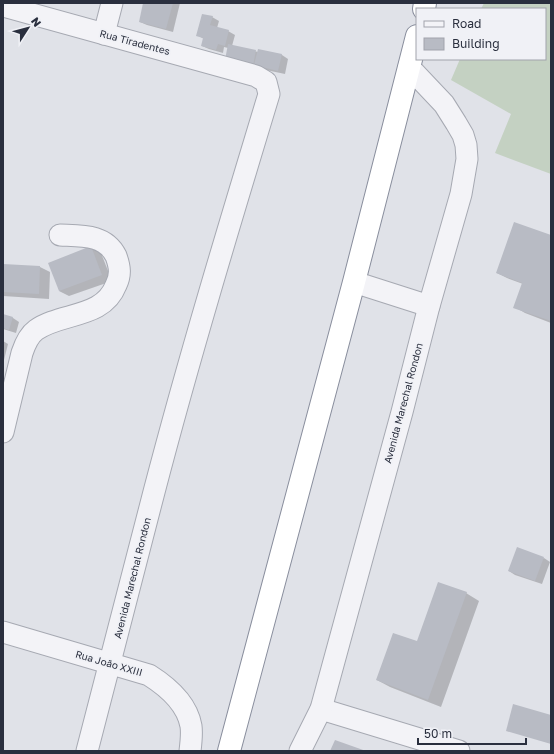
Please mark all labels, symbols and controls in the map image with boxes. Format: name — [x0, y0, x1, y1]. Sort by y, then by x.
north arrow — [8, 8, 48, 48]
legend — [416, 8, 546, 60]
text: N — [29, 15, 44, 29]
text: Road — [452, 16, 481, 31]
street label: Rua Tiradentes — [99, 27, 171, 57]
text: Building — [452, 36, 500, 51]
street label: Avenida Marechal Rondon — [381, 341, 425, 465]
street label: Avenida Marechal Rondon — [111, 516, 153, 640]
street label: Rua João XXIII — [74, 648, 144, 678]
scale bar — [418, 720, 526, 746]
text: 50 m — [424, 726, 452, 741]

